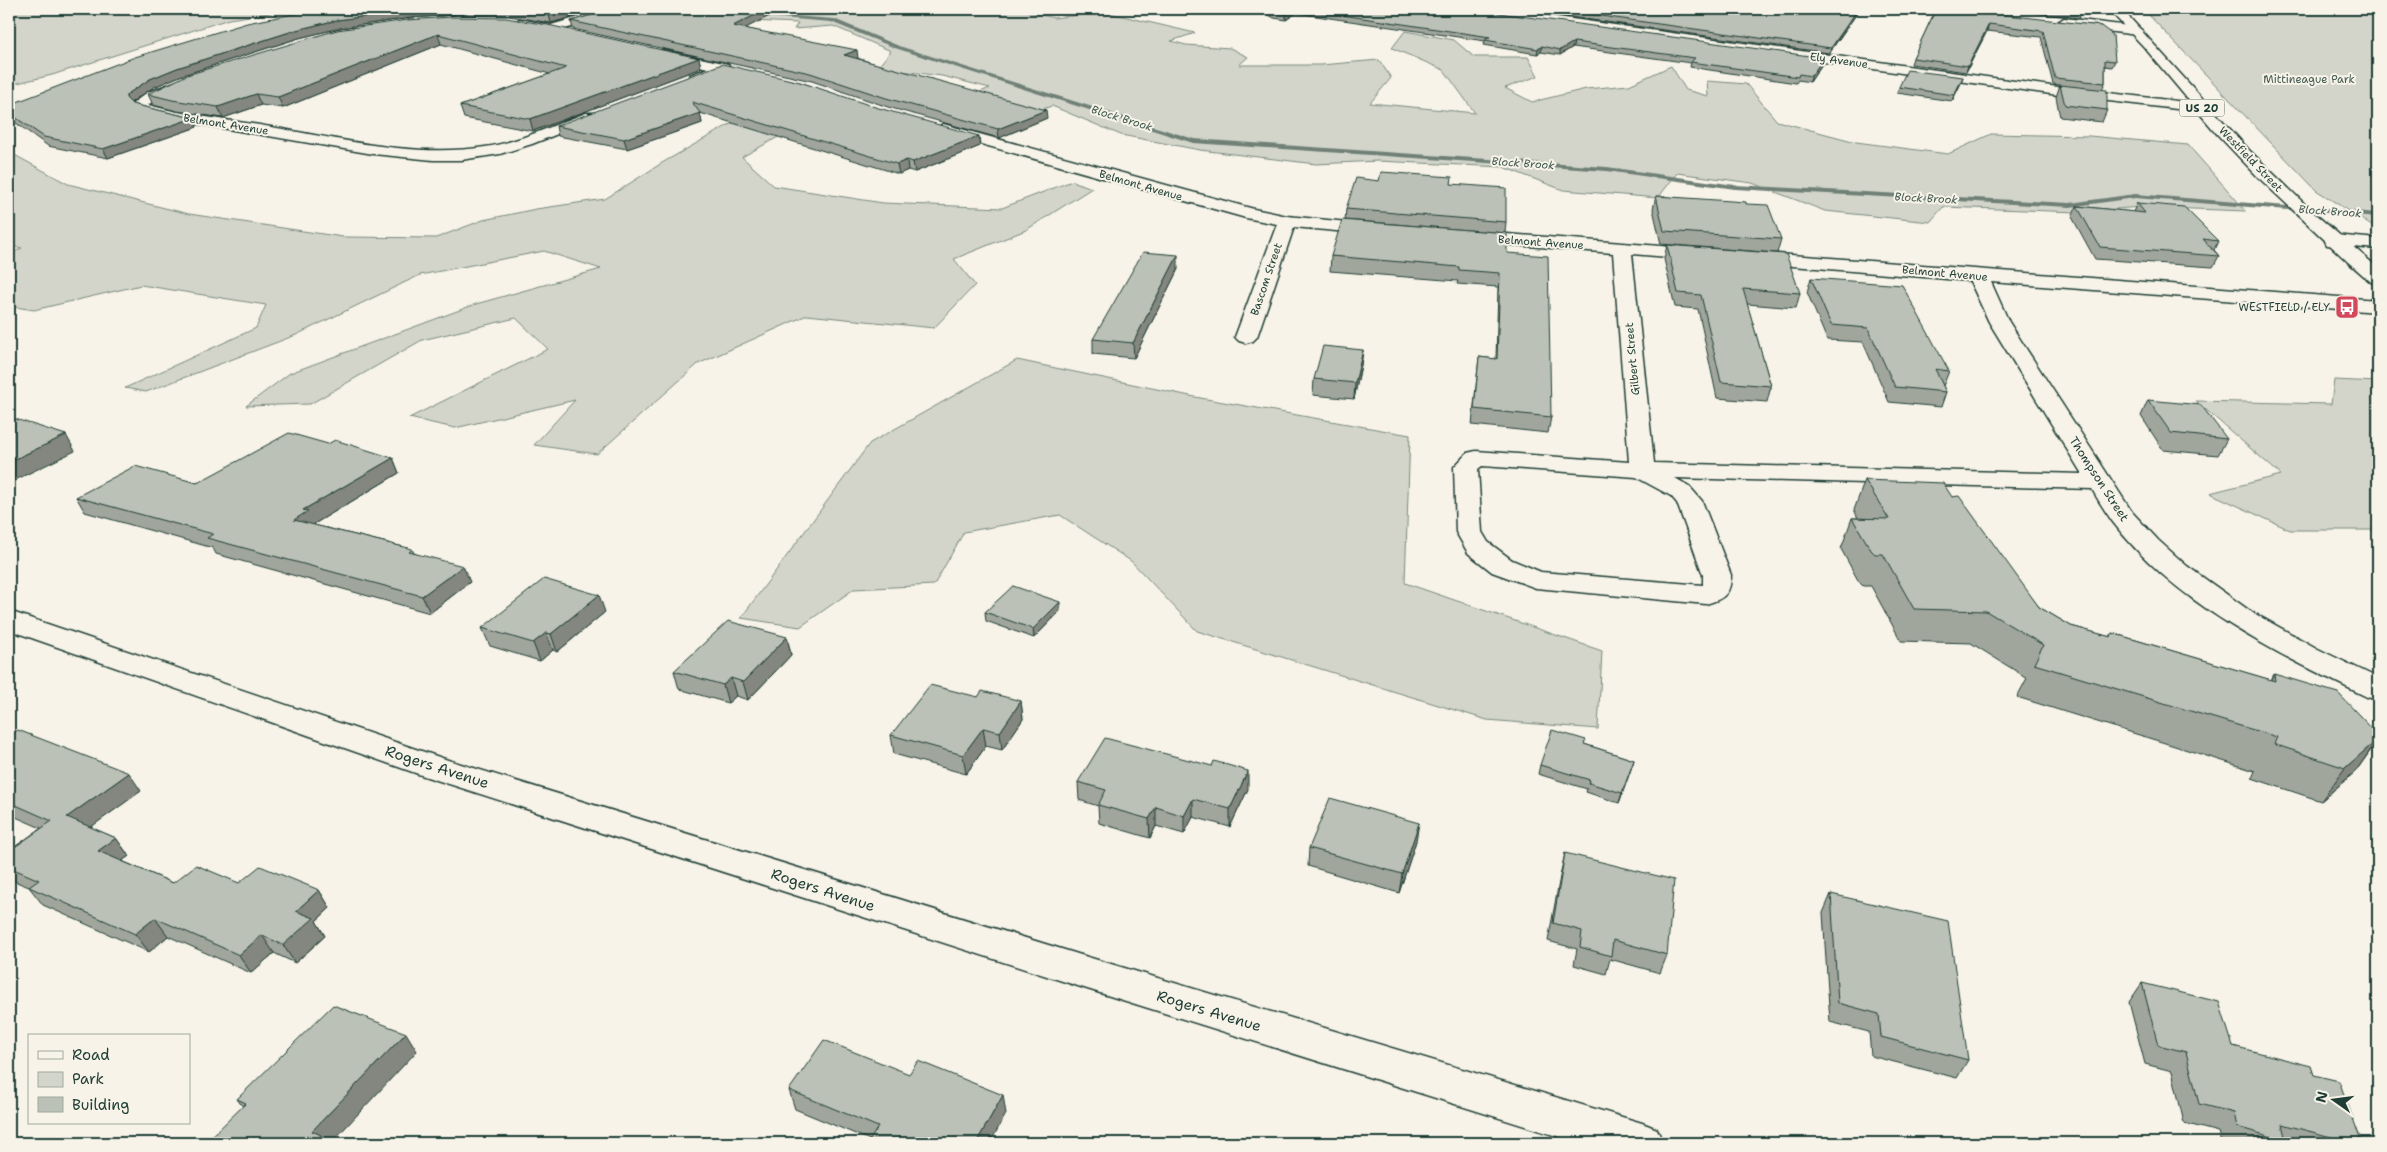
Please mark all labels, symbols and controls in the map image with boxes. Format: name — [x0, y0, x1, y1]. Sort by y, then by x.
street label: Ely Avenue — [1809, 49, 1869, 72]
park label: Mittineague Park — [2263, 72, 2355, 87]
road number: US 20 — [2180, 100, 2224, 116]
water label: Block Brook — [1089, 102, 1155, 135]
street label: Belmont Avenue — [182, 110, 270, 139]
street label: Westfield Street — [2215, 123, 2286, 196]
water label: Block Brook — [1491, 154, 1556, 173]
street label: Belmont Avenue — [1098, 166, 1184, 205]
water label: Block Brook — [1894, 189, 1959, 208]
water label: Block Brook — [2298, 202, 2363, 221]
street label: Belmont Avenue — [1498, 232, 1584, 253]
street label: Bascom Street — [1247, 241, 1286, 318]
street label: Belmont Avenue — [1902, 262, 1988, 285]
bus stop icon: WESTFIELD / ELY — [2334, 294, 2360, 320]
place label: WESTFIELD / ELY — [2239, 300, 2330, 315]
street label: Gilbert Street — [1622, 322, 1643, 396]
street label: Thompson Street — [2066, 433, 2132, 525]
street label: Rogers Avenue — [382, 741, 492, 793]
street label: Rogers Avenue — [768, 864, 878, 916]
street label: Rogers Avenue — [1154, 986, 1264, 1036]
legend — [28, 1034, 190, 1124]
text: Road — [72, 1045, 110, 1065]
text: Park — [72, 1069, 104, 1089]
north arrow — [2310, 1074, 2360, 1124]
text: N — [2311, 1089, 2331, 1104]
text: Building — [72, 1095, 129, 1115]

